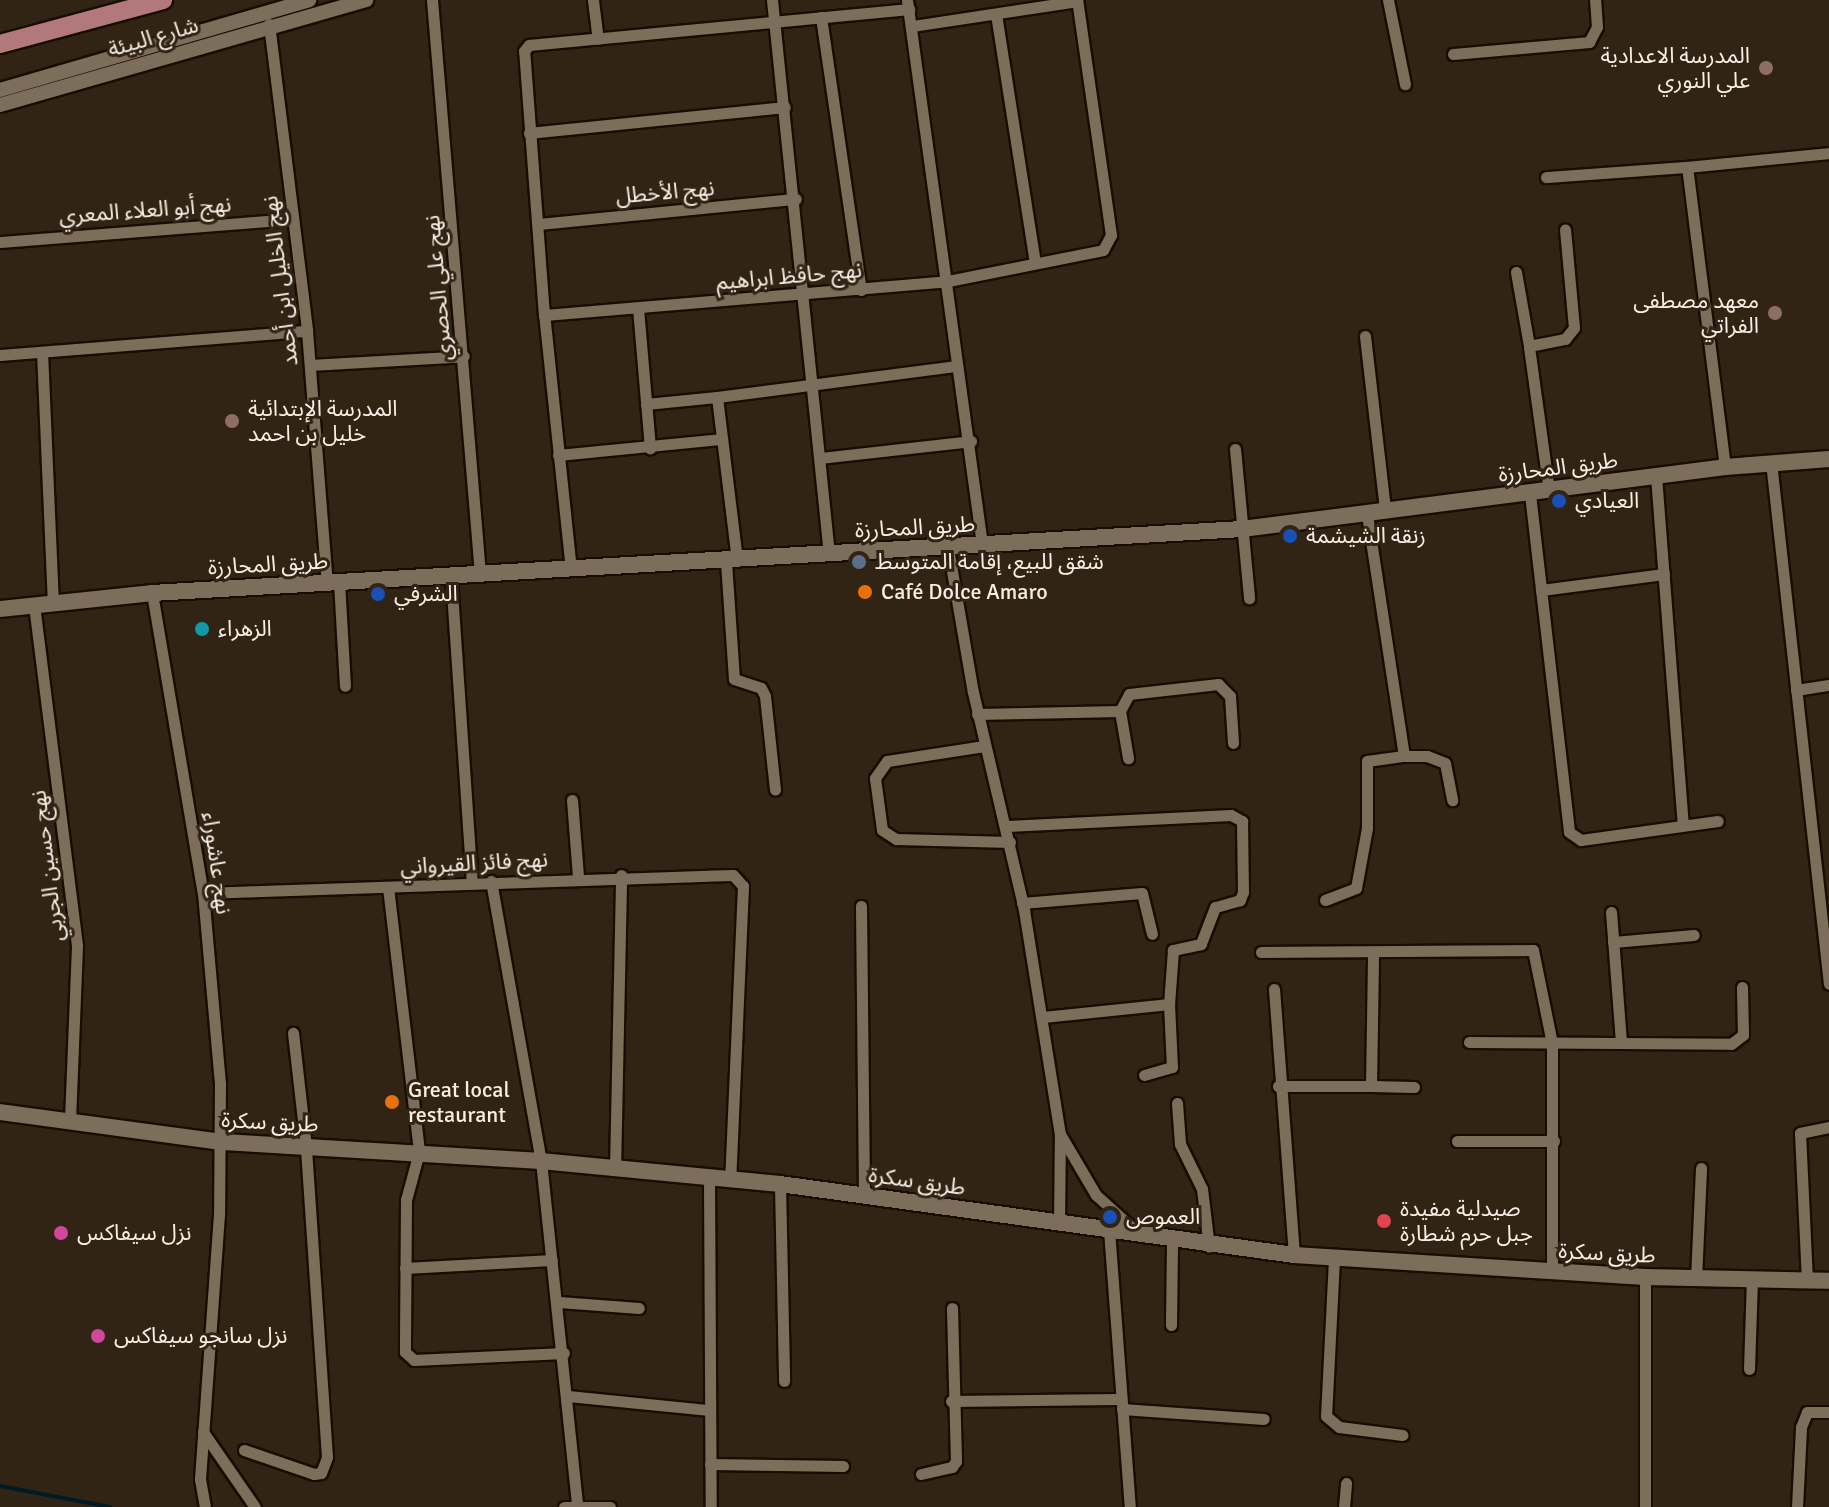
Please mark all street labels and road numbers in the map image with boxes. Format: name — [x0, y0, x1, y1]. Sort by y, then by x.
street label: شارع البيئة — [105, 12, 201, 62]
street label: نهج الأخطل — [615, 175, 715, 209]
street label: نهج أبو العلاء المعري — [58, 191, 232, 229]
street label: نهج الخليل ابن أحمد — [256, 194, 304, 368]
street label: نهج علي الحصري — [418, 214, 458, 362]
street label: نهج حافظ ابراهيم — [715, 256, 863, 296]
street label: طريق المحارزة — [1497, 447, 1619, 487]
street label: طريق المحارزة — [854, 511, 976, 543]
street label: طريق المحارزة — [207, 548, 329, 580]
street label: نهج حسين الجربي — [25, 789, 69, 943]
street label: نهج عاشوراء — [197, 810, 237, 916]
street label: نهج فائز القيرواني — [399, 846, 549, 880]
street label: طريق سكرة — [221, 1106, 319, 1138]
street label: طريق سكرة — [867, 1161, 967, 1201]
street label: طريق سكرة — [1558, 1237, 1656, 1269]

